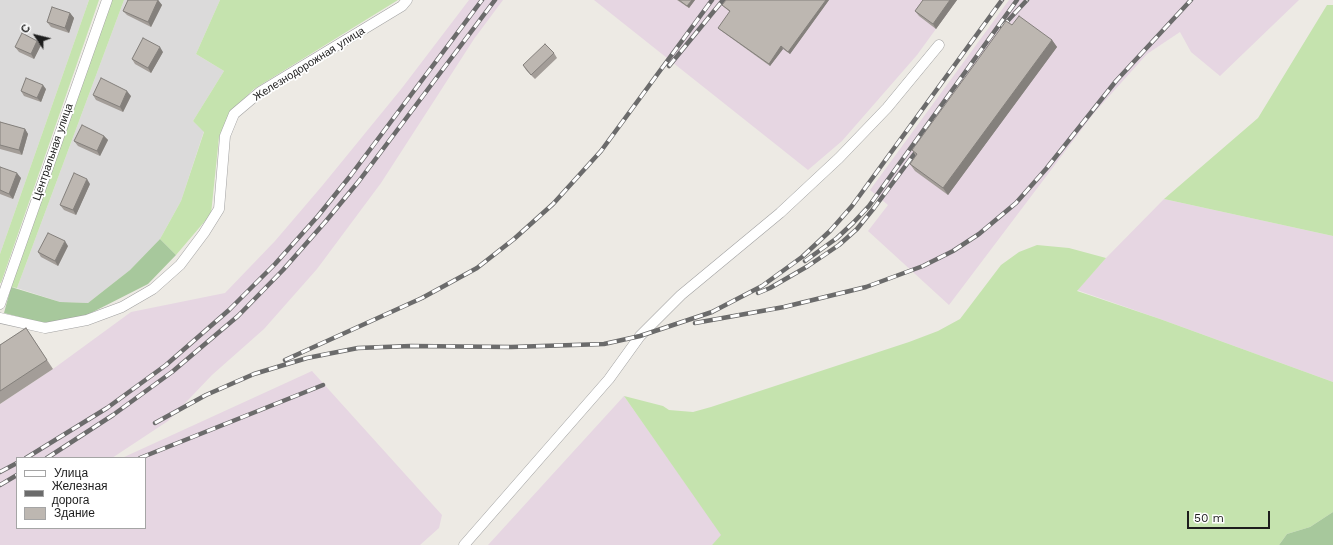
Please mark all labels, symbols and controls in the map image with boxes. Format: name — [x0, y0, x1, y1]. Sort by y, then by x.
north arrow — [16, 16, 56, 56]
text: С — [18, 22, 33, 36]
street label: Железнодорожная улица — [251, 24, 367, 104]
street label: Центральная улица — [30, 102, 76, 202]
legend — [16, 457, 146, 529]
text: Улица — [54, 466, 88, 480]
text: Железная дорога — [52, 479, 108, 507]
scale bar — [1189, 503, 1272, 529]
text: Здание — [54, 506, 95, 520]
text: 50 m — [1194, 511, 1224, 525]

